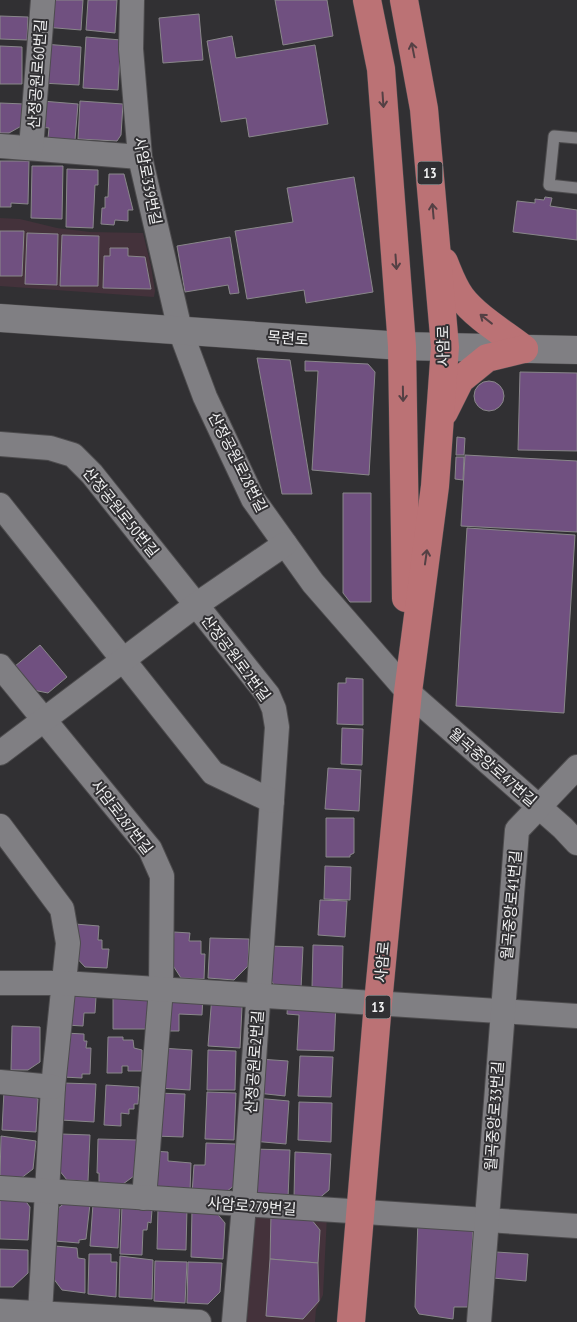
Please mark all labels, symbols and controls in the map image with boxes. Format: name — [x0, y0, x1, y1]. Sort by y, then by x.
street label: 산정공원로60번길 — [24, 18, 50, 130]
one-way arrow — [408, 42, 417, 58]
one-way arrow — [378, 91, 388, 107]
street label: 사암로339번길 — [130, 135, 166, 227]
road number: 13 — [418, 162, 442, 184]
one-way arrow — [429, 203, 438, 219]
one-way arrow — [391, 253, 401, 269]
one-way arrow — [479, 314, 493, 324]
street label: 사암로 — [433, 325, 453, 367]
street label: 목련로 — [267, 327, 309, 349]
one-way arrow — [398, 386, 408, 402]
street label: 산정공원로28번길 — [205, 409, 271, 515]
street label: 산정공원로50번길 — [79, 463, 163, 561]
one-way arrow — [421, 549, 431, 565]
street label: 산정공원로2번길 — [197, 611, 275, 705]
street label: 월곡중앙로47번길 — [445, 724, 541, 810]
street label: 사암로287번길 — [87, 776, 157, 858]
street label: 월곡중앙로41번길 — [497, 849, 525, 961]
street label: 사암로 — [371, 941, 393, 983]
road number: 13 — [366, 996, 390, 1019]
street label: 산정공원로2번길 — [241, 1010, 267, 1114]
street label: 월곡중앙로33번길 — [481, 1060, 507, 1172]
street label: 사암로279번길 — [207, 1193, 297, 1219]

